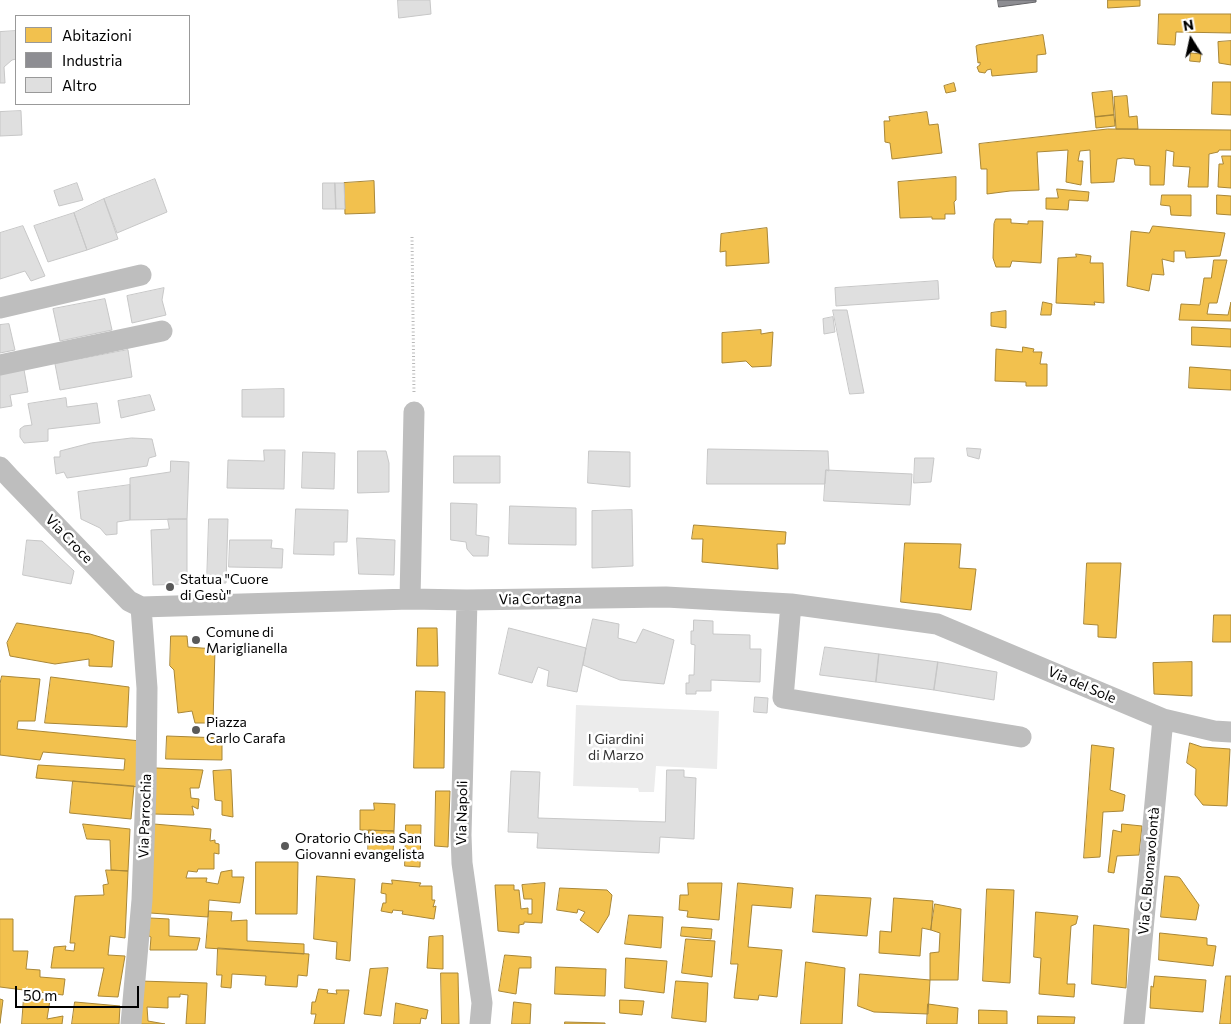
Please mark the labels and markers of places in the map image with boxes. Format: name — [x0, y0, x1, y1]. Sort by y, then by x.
place label: Statua "Cuore di Gesù" — [180, 571, 268, 604]
marker: Statua "Cuore di Gesù" — [164, 581, 176, 593]
place label: Comune di Mariglianella — [206, 624, 288, 656]
marker: Comune di Mariglianella — [190, 634, 202, 646]
place label: Piazza Carlo Carafa — [206, 714, 286, 746]
marker: Piazza Carlo Carafa — [190, 724, 202, 736]
place label: Oratorio Chiesa San Giovanni evangelista — [295, 830, 425, 862]
marker: Oratorio Chiesa San Giovanni evangelista — [279, 840, 291, 852]

